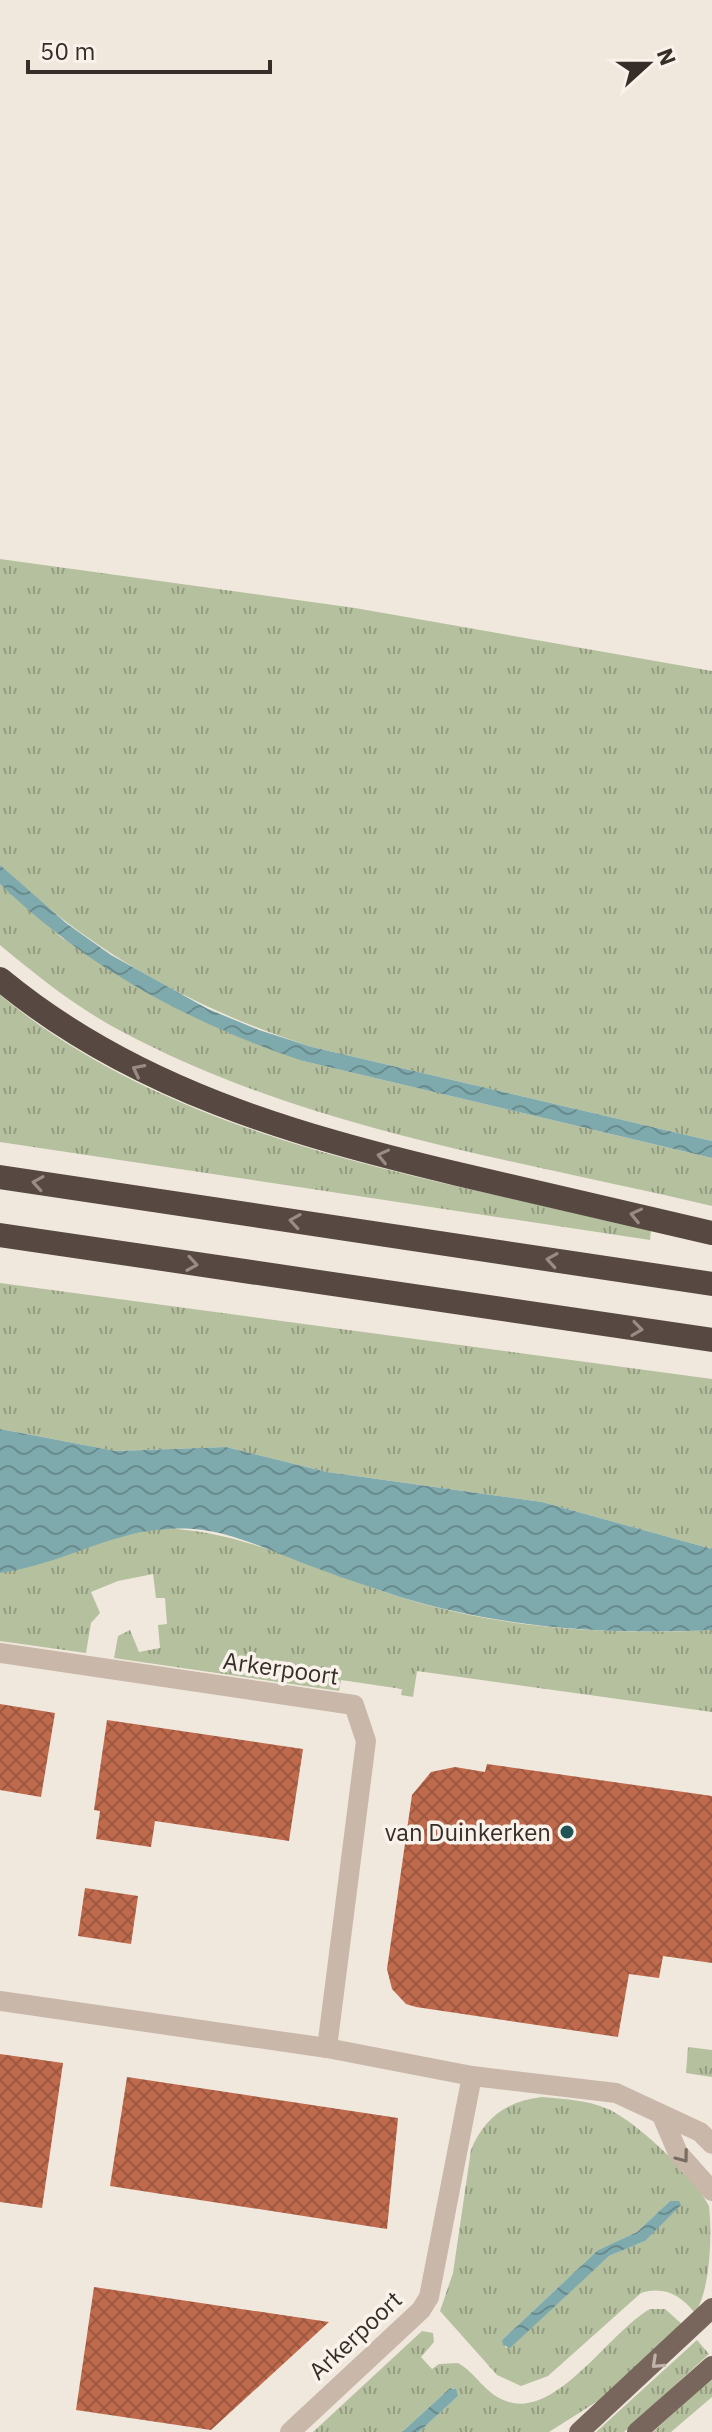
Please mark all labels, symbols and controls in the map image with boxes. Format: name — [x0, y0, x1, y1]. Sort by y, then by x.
scale bar — [28, 24, 270, 74]
north arrow — [608, 24, 688, 104]
text: 50 m — [40, 35, 95, 67]
text: N — [651, 44, 684, 69]
one-way arrow — [132, 1064, 147, 1079]
one-way arrow — [377, 1148, 390, 1165]
one-way arrow — [31, 1175, 44, 1192]
one-way arrow — [630, 1208, 643, 1225]
one-way arrow — [288, 1213, 302, 1230]
one-way arrow — [545, 1252, 559, 1269]
one-way arrow — [185, 1255, 199, 1272]
one-way arrow — [630, 1320, 644, 1337]
street label: Arkerpoort — [221, 1644, 341, 1692]
place label: van Duinkerken — [385, 1816, 551, 1848]
marker: van Duinkerken — [558, 1823, 576, 1841]
one-way arrow — [674, 2148, 688, 2163]
street label: Arkerpoort — [301, 2284, 409, 2386]
one-way arrow — [651, 2354, 666, 2368]

